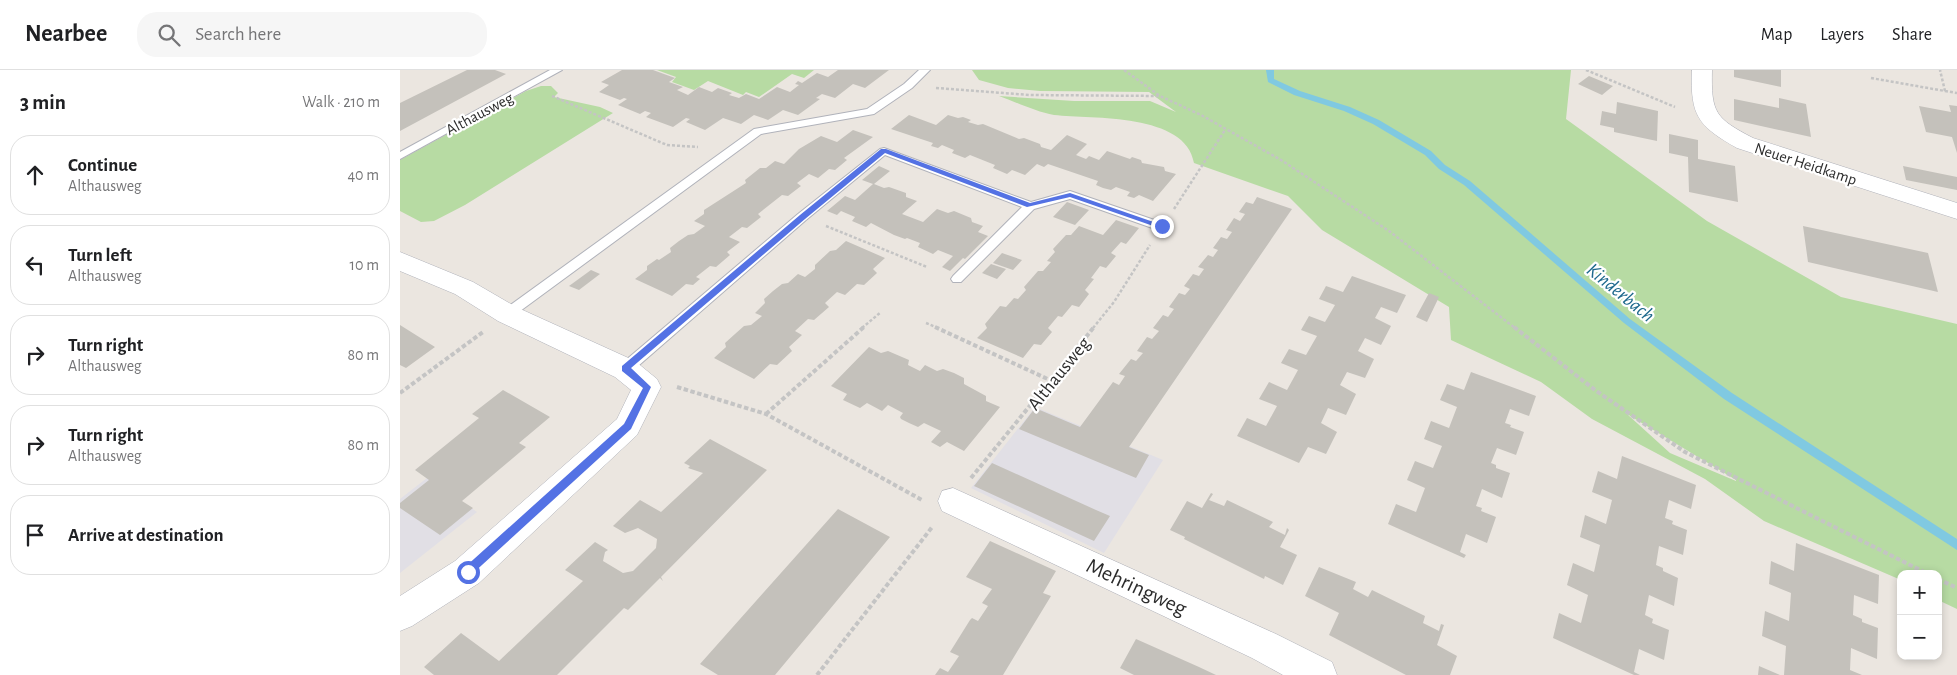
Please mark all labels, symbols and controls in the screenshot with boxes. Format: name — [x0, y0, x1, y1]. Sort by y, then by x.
search box — [137, 12, 487, 57]
icon: search — [155, 21, 183, 49]
text: Nearbee — [25, 22, 107, 46]
text: Search here — [195, 25, 281, 44]
text: Map — [1761, 26, 1792, 44]
text: Layers — [1820, 26, 1864, 44]
text: Share — [1892, 26, 1932, 44]
street label: Althausweg — [443, 89, 516, 138]
text: 3 min — [20, 92, 66, 113]
text: Walk · 210 m — [302, 94, 380, 110]
street label: Neuer Heidkamp — [1753, 140, 1859, 188]
text: Continue — [68, 156, 137, 175]
icon: ahead — [21, 161, 49, 189]
text: 40 m — [347, 167, 379, 183]
text: Althausweg — [68, 178, 142, 194]
route end — [1151, 215, 1174, 238]
text: Turn left — [68, 246, 132, 265]
icon: left — [21, 251, 49, 279]
text: 10 m — [350, 257, 379, 273]
water label: Kinderbach — [1583, 260, 1658, 326]
text: Althausweg — [68, 268, 142, 284]
street label: Althausweg — [1024, 333, 1095, 414]
text: Turn right — [68, 336, 143, 355]
icon: right — [21, 341, 49, 369]
text: 80 m — [348, 347, 379, 363]
text: Althausweg — [68, 358, 142, 374]
text: Turn right — [68, 426, 143, 445]
icon: right — [21, 431, 49, 459]
text: 80 m — [348, 437, 379, 453]
text: Althausweg — [68, 448, 142, 464]
icon: arrive — [21, 521, 49, 549]
text: Arrive at destination — [68, 526, 224, 545]
street label: Mehringweg — [1083, 554, 1190, 620]
route start — [457, 561, 480, 584]
map controls — [1897, 570, 1942, 660]
button: + — [1897, 570, 1942, 615]
button: − — [1897, 615, 1942, 660]

